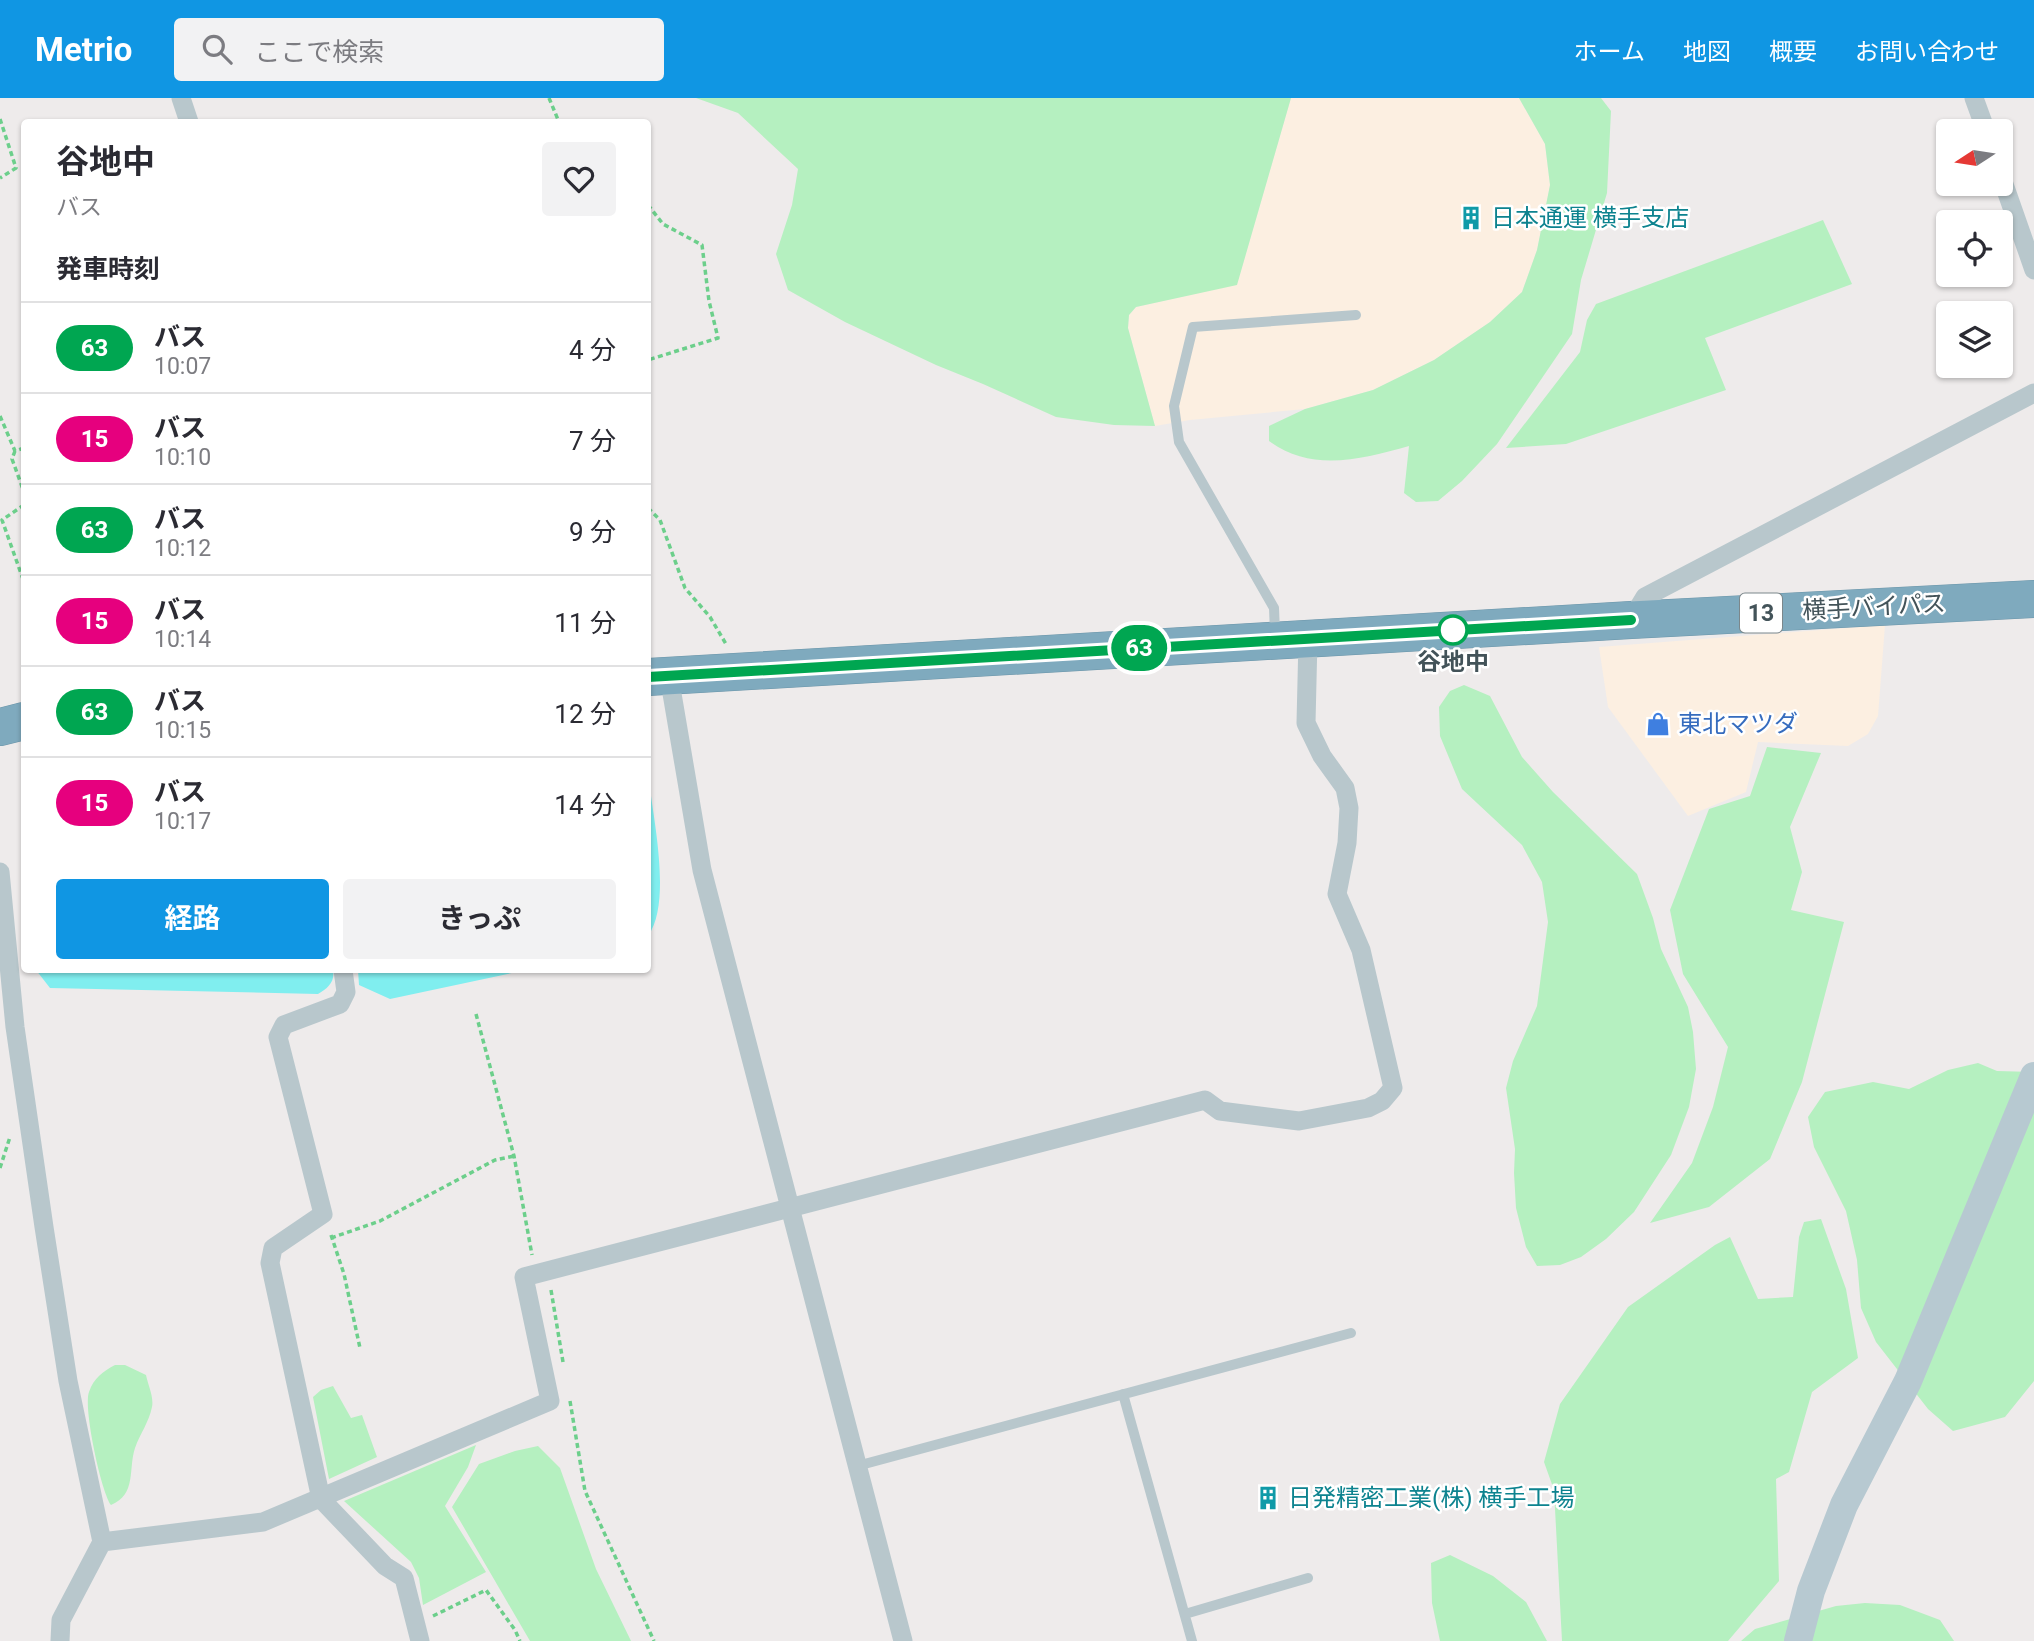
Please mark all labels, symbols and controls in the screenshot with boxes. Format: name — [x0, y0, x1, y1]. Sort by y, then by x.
search box — [174, 18, 664, 81]
text: Metrio — [35, 30, 132, 69]
icon: search — [198, 30, 236, 68]
text: ここで検索 — [254, 37, 384, 67]
text: ホーム — [1574, 38, 1645, 66]
text: 地図 — [1683, 38, 1731, 66]
text: 概要 — [1769, 38, 1817, 66]
text: お問い合わせ — [1855, 38, 1999, 66]
north arrow — [1936, 119, 2012, 196]
map controls — [1936, 119, 2013, 378]
text: 谷地中 — [56, 142, 155, 181]
button: heart — [542, 142, 616, 216]
text: バス — [56, 194, 102, 221]
building icon: 日本通運 横手支店 — [1457, 204, 1485, 232]
place label: 日本通運 横手支店 — [1491, 204, 1689, 232]
button: locate — [1936, 210, 2013, 287]
text: 発車時刻 — [56, 254, 160, 284]
button: layers — [1936, 301, 2013, 378]
text: バス — [154, 322, 206, 352]
text: 63 — [81, 334, 108, 362]
text: 4 分 — [569, 335, 616, 365]
text: 10:07 — [154, 353, 211, 380]
text: バス — [154, 413, 206, 443]
text: 15 — [81, 425, 108, 453]
text: 7 分 — [569, 426, 616, 456]
text: 10:10 — [154, 444, 211, 471]
text: バス — [154, 504, 206, 534]
text: 63 — [81, 516, 108, 544]
text: 9 分 — [569, 517, 616, 547]
text: 10:12 — [154, 535, 211, 562]
street label: 横手バイパス — [1802, 589, 1946, 625]
road number: 13 — [1740, 593, 1782, 632]
text: バス — [154, 595, 206, 625]
text: 15 — [81, 607, 108, 635]
text: 11 分 — [554, 608, 616, 638]
marker: 谷地中 — [1438, 615, 1468, 645]
line badge: 63 — [1108, 625, 1170, 671]
text: 10:14 — [154, 626, 211, 653]
text: 63 — [1125, 634, 1153, 662]
place label: 谷地中 — [1417, 648, 1489, 676]
text: バス — [154, 686, 206, 716]
text: 63 — [81, 698, 108, 726]
text: 12 分 — [554, 699, 616, 729]
shop icon: 東北マツダ — [1644, 710, 1672, 738]
place label: 東北マツダ — [1678, 710, 1798, 738]
text: 10:15 — [154, 717, 211, 744]
text: バス — [154, 777, 206, 807]
text: 15 — [81, 789, 108, 817]
text: 14 分 — [554, 790, 616, 820]
text: 10:17 — [154, 808, 211, 835]
button: 経路 — [56, 879, 329, 959]
button: きっぷ — [343, 879, 616, 959]
building icon: 日発精密工業(株) 横手工場 — [1254, 1484, 1282, 1512]
place label: 日発精密工業(株) 横手工場 — [1288, 1484, 1575, 1512]

